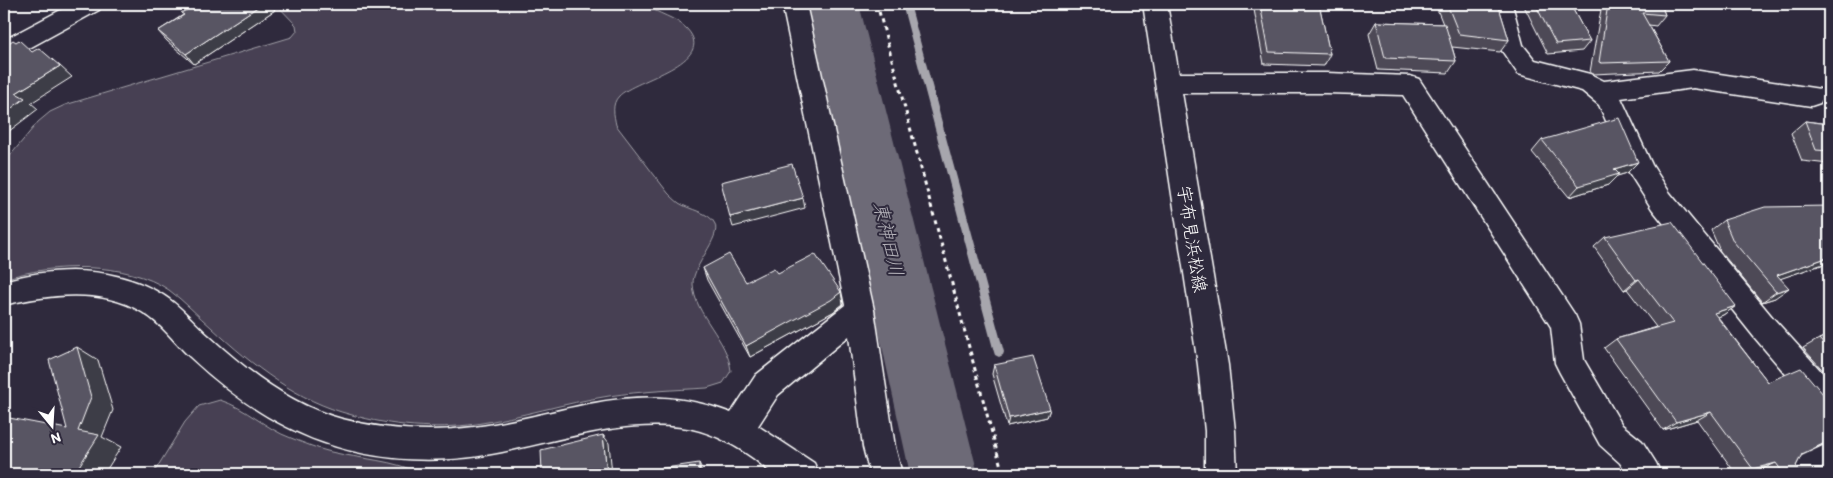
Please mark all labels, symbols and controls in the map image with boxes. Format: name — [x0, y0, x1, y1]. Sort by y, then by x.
street label: 宇布見浜松線 — [1173, 184, 1211, 294]
water label: 東神田川 — [869, 199, 908, 279]
north arrow — [28, 400, 78, 450]
text: N — [49, 428, 63, 447]

